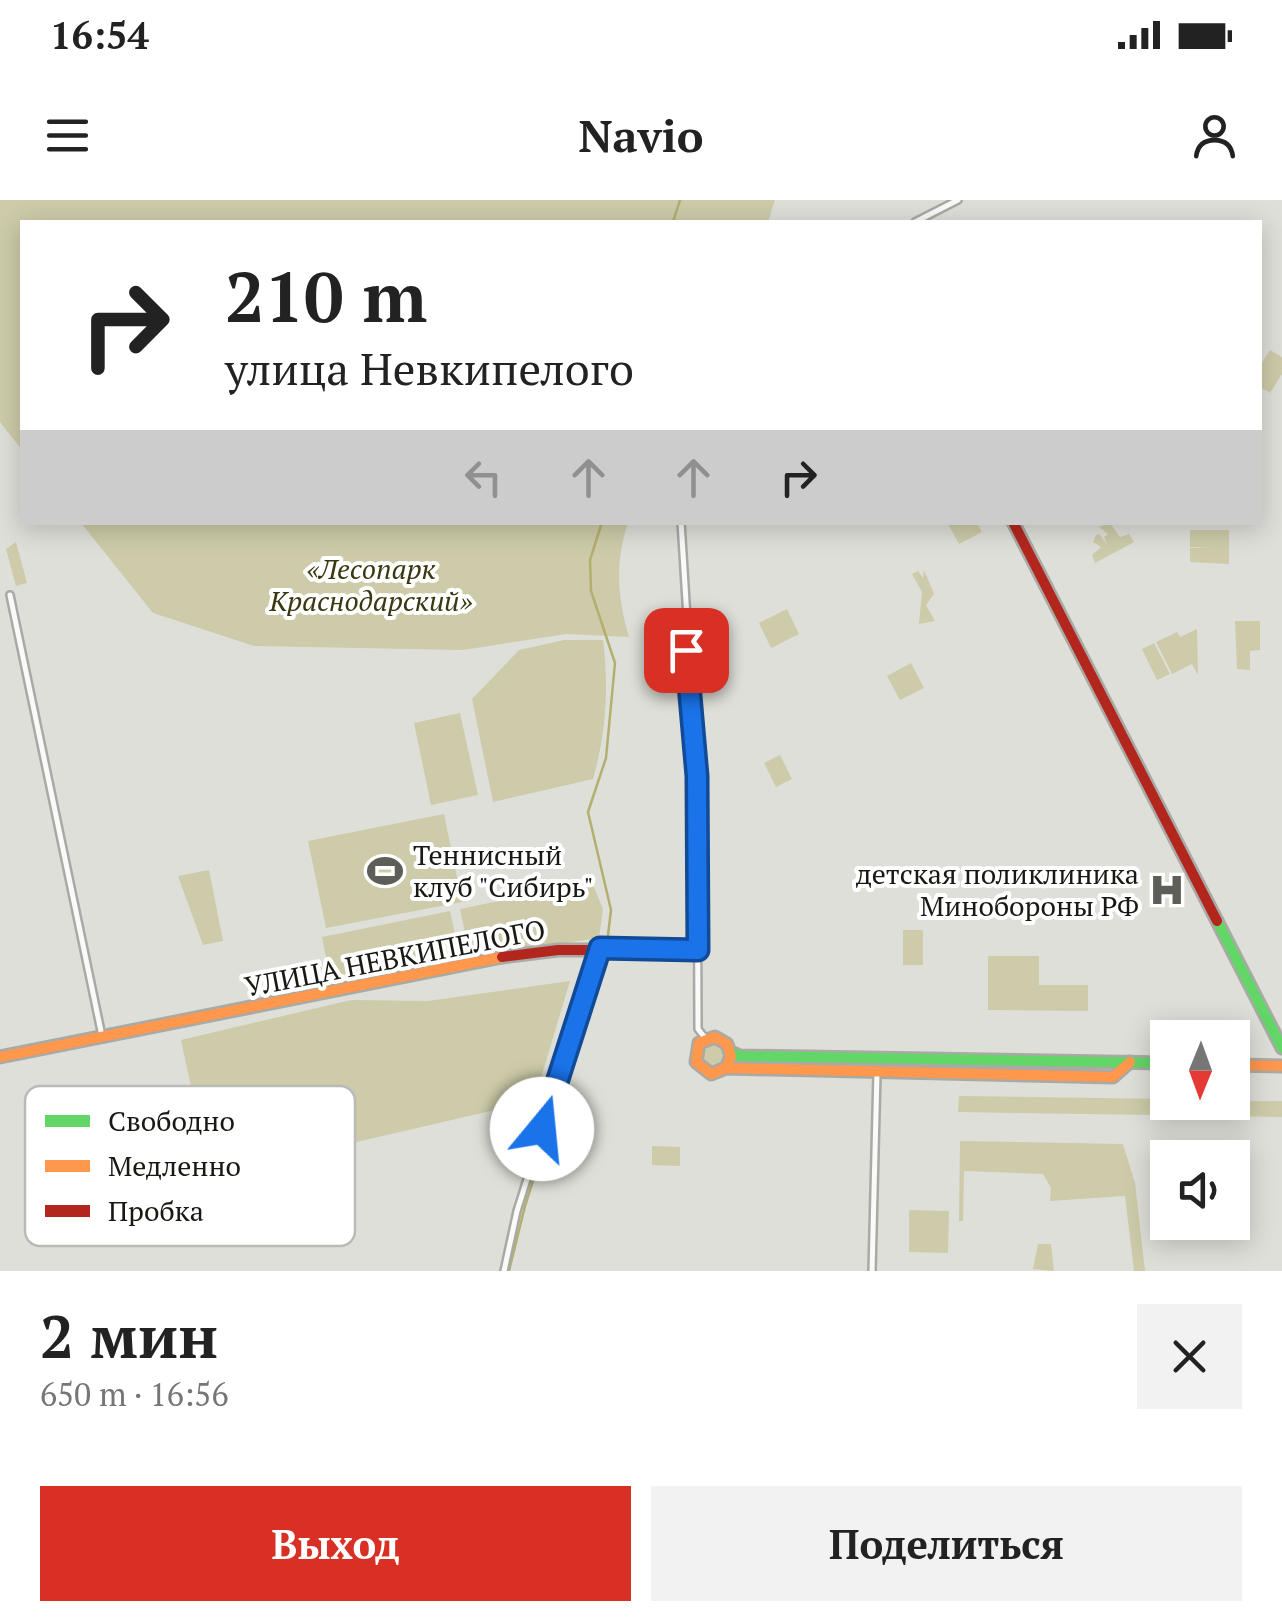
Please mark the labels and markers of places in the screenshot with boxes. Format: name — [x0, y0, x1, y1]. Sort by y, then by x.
pin — [644, 608, 729, 693]
place label: Теннисный клуб "Сибирь" — [413, 836, 594, 905]
sports icon: Теннисный клуб "Сибирь" — [366, 852, 404, 890]
place label: детская поликлиника Минобороны РФ — [856, 855, 1139, 924]
hospital icon: детская поликлиника Минобороны РФ — [1148, 871, 1186, 909]

